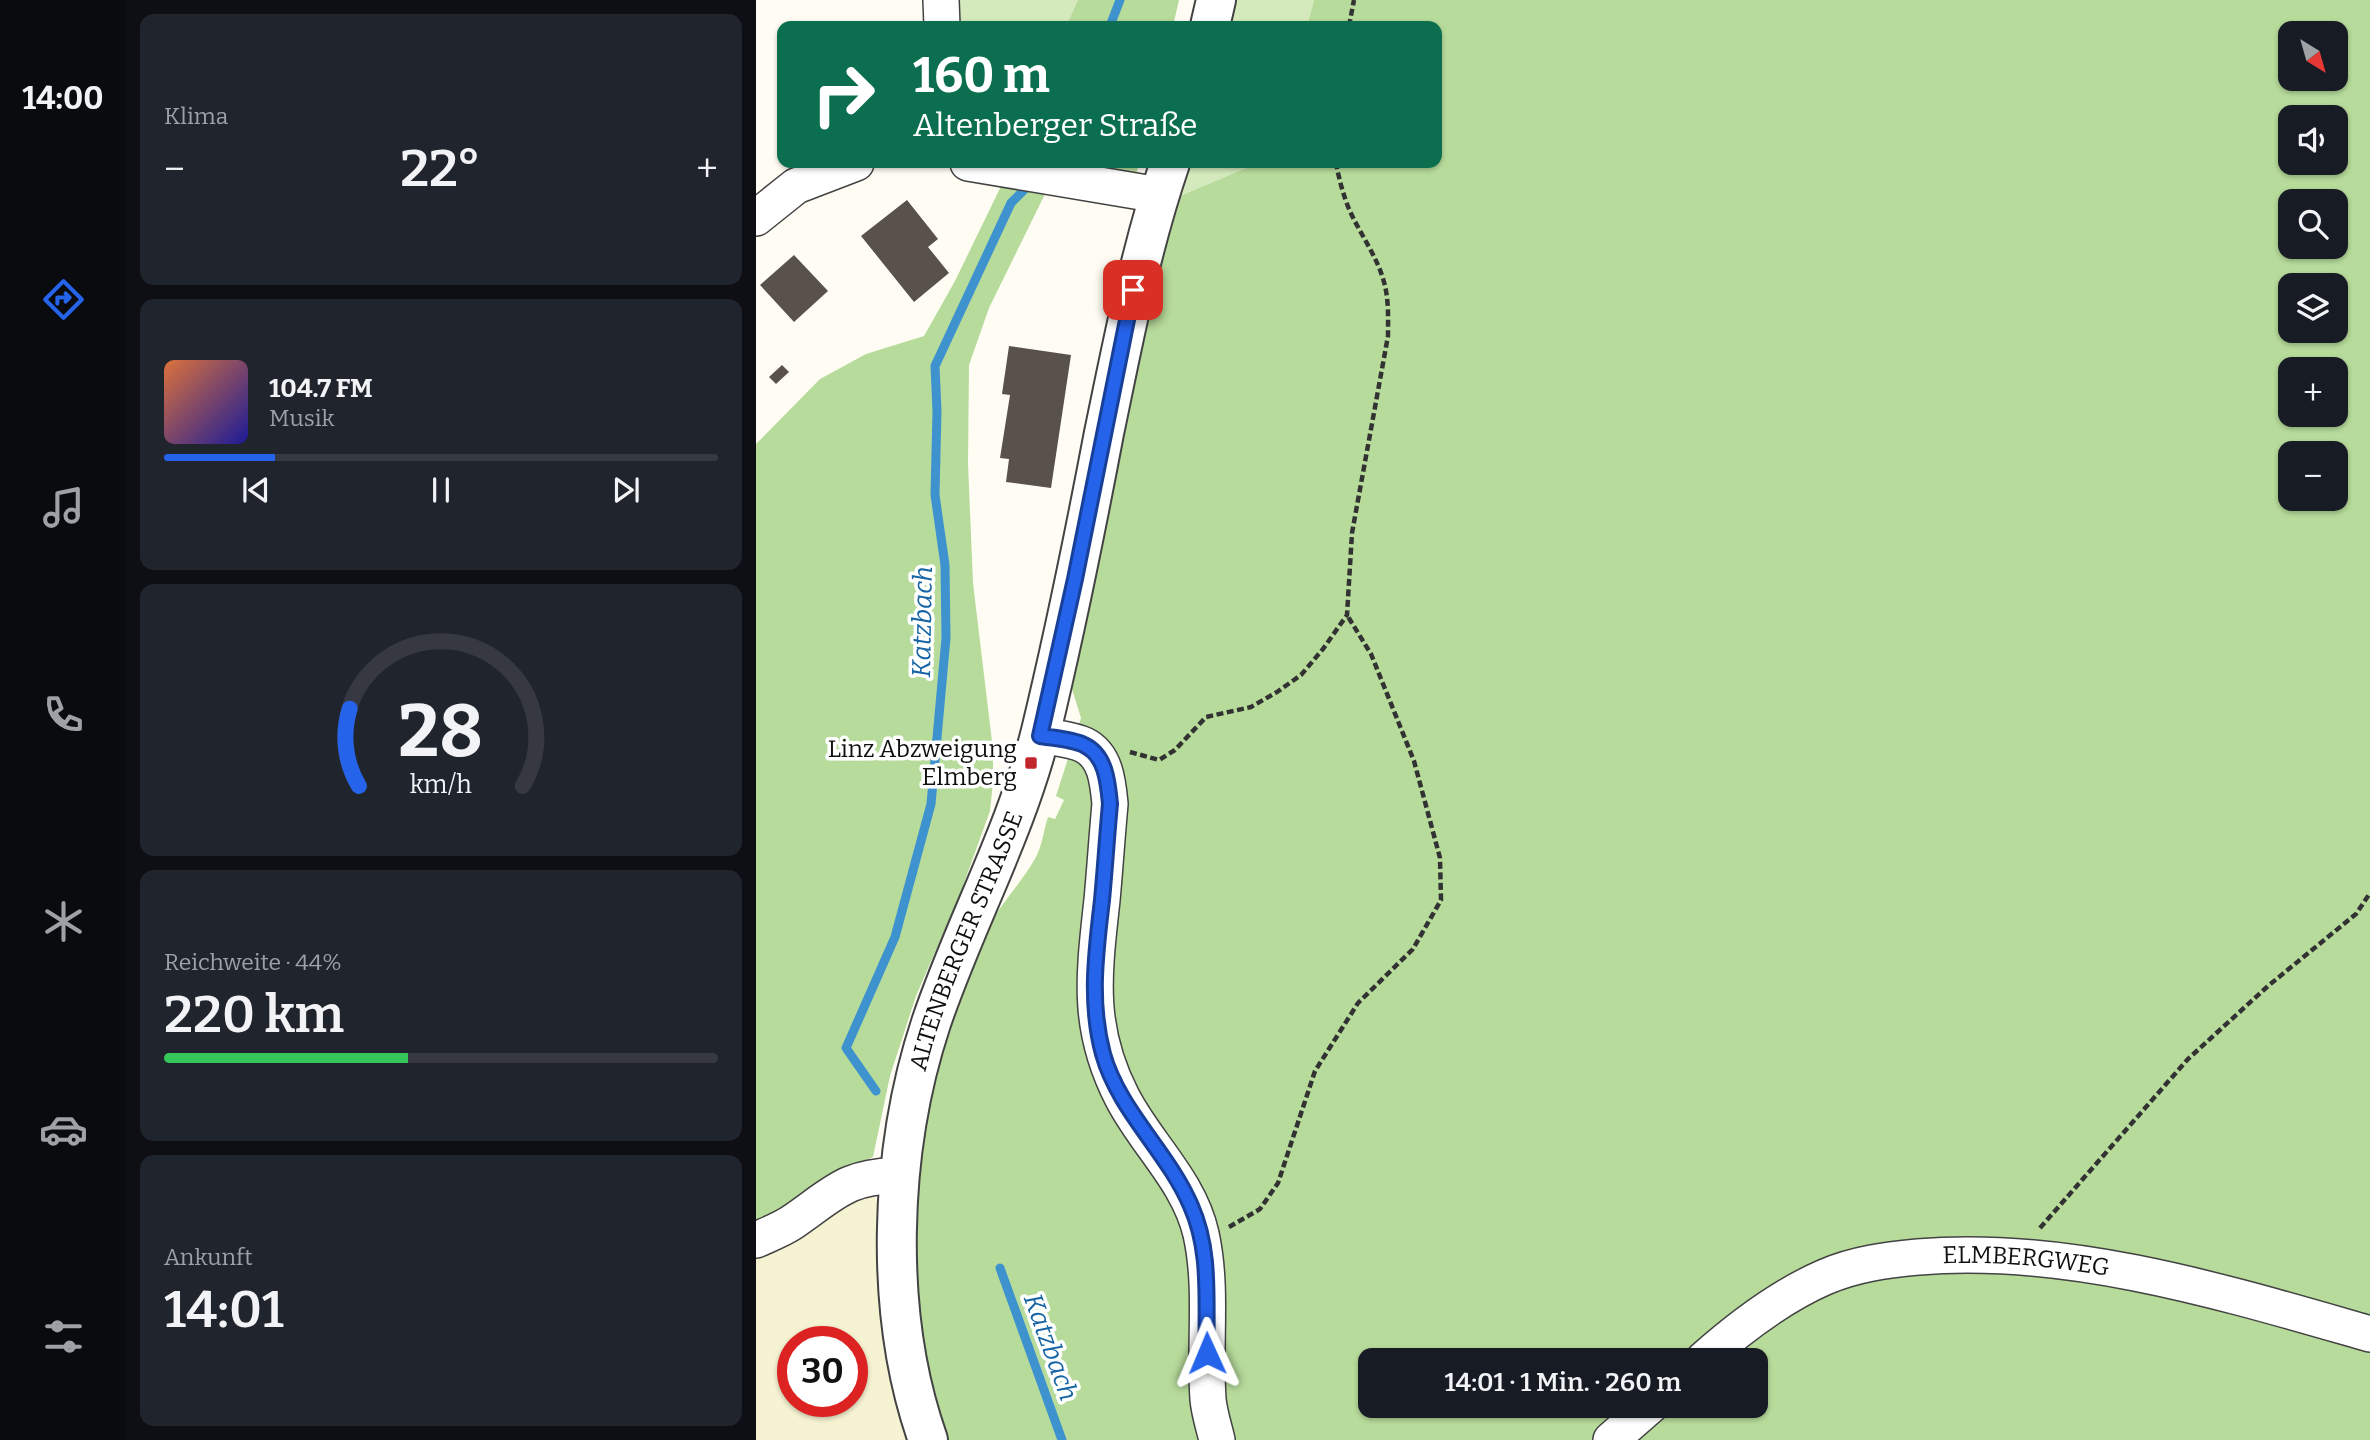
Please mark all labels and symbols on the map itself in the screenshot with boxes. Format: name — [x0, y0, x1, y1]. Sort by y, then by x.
north arrow — [2278, 21, 2348, 91]
pin — [1103, 260, 1163, 320]
water label: Katzbach — [906, 566, 939, 678]
place label: Linz Abzweigung Elmberg — [828, 735, 1017, 791]
marker: Linz Abzweigung Elmberg — [1023, 755, 1039, 771]
street label: ALTENBERGER STRASSE — [904, 807, 1029, 1074]
street label: ELMBERGWEG — [1942, 1241, 2112, 1282]
water label: Katzbach — [1017, 1290, 1084, 1405]
position arrow — [1170, 1316, 1244, 1390]
speed limit sign: 30 — [777, 1326, 868, 1417]

